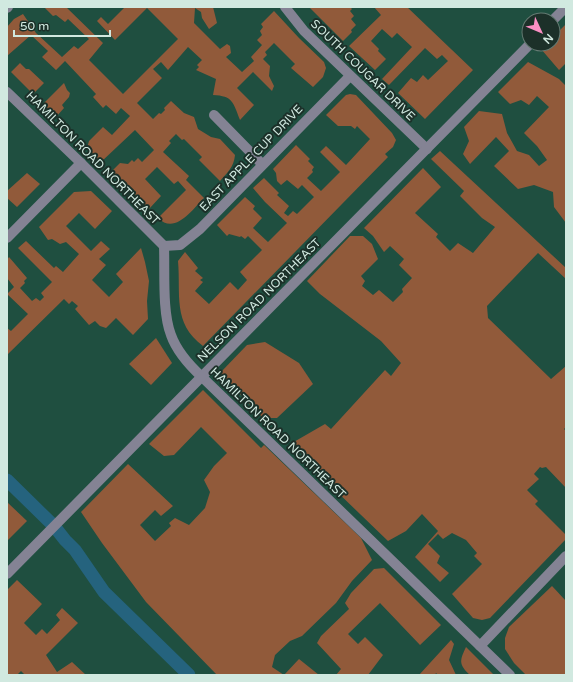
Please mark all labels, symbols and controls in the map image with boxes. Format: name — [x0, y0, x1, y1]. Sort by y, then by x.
scale bar — [14, 12, 110, 38]
north arrow — [521, 12, 561, 52]
street label: SOUTH COUGAR DRIVE — [308, 17, 418, 124]
text: 50 m — [20, 19, 49, 33]
text: N — [540, 31, 556, 46]
street label: HAMILTON ROAD NORTHEAST — [23, 88, 163, 228]
street label: EAST APPLE CUP DRIVE — [197, 102, 306, 214]
street label: NELSON ROAD NORTHEAST — [194, 235, 324, 365]
street label: HAMILTON ROAD NORTHEAST — [207, 364, 349, 502]

